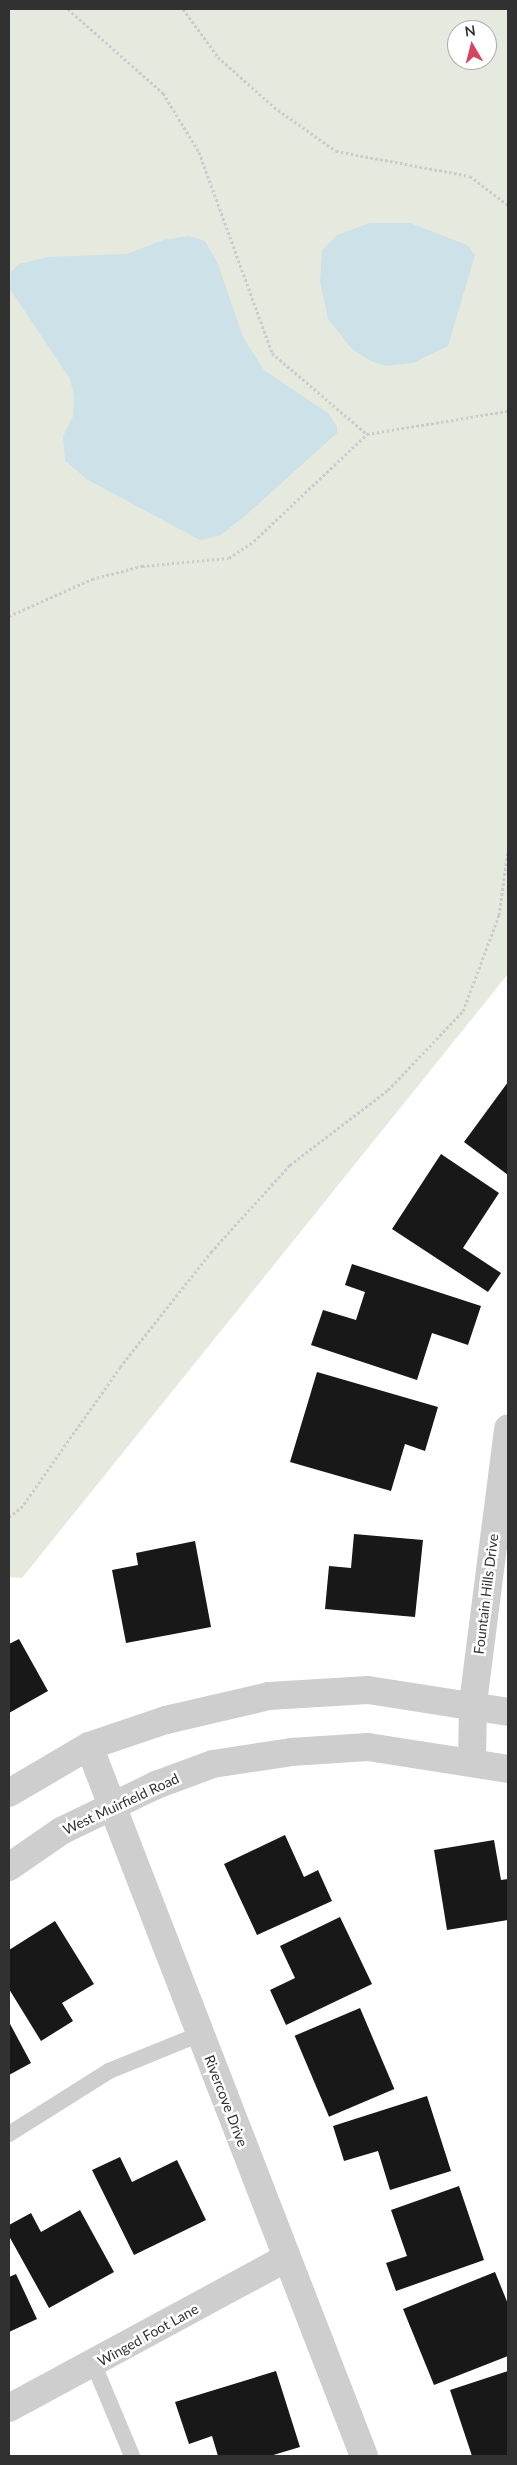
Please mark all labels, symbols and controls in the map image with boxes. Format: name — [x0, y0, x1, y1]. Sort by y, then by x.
north arrow — [447, 20, 497, 70]
text: N — [463, 21, 477, 40]
street label: Fountain Hills Drive — [470, 1533, 502, 1655]
street label: West Muirfield Road — [60, 1770, 182, 1838]
street label: Rivercove Drive — [201, 2053, 251, 2149]
street label: Winged Foot Lane — [95, 2300, 201, 2370]

